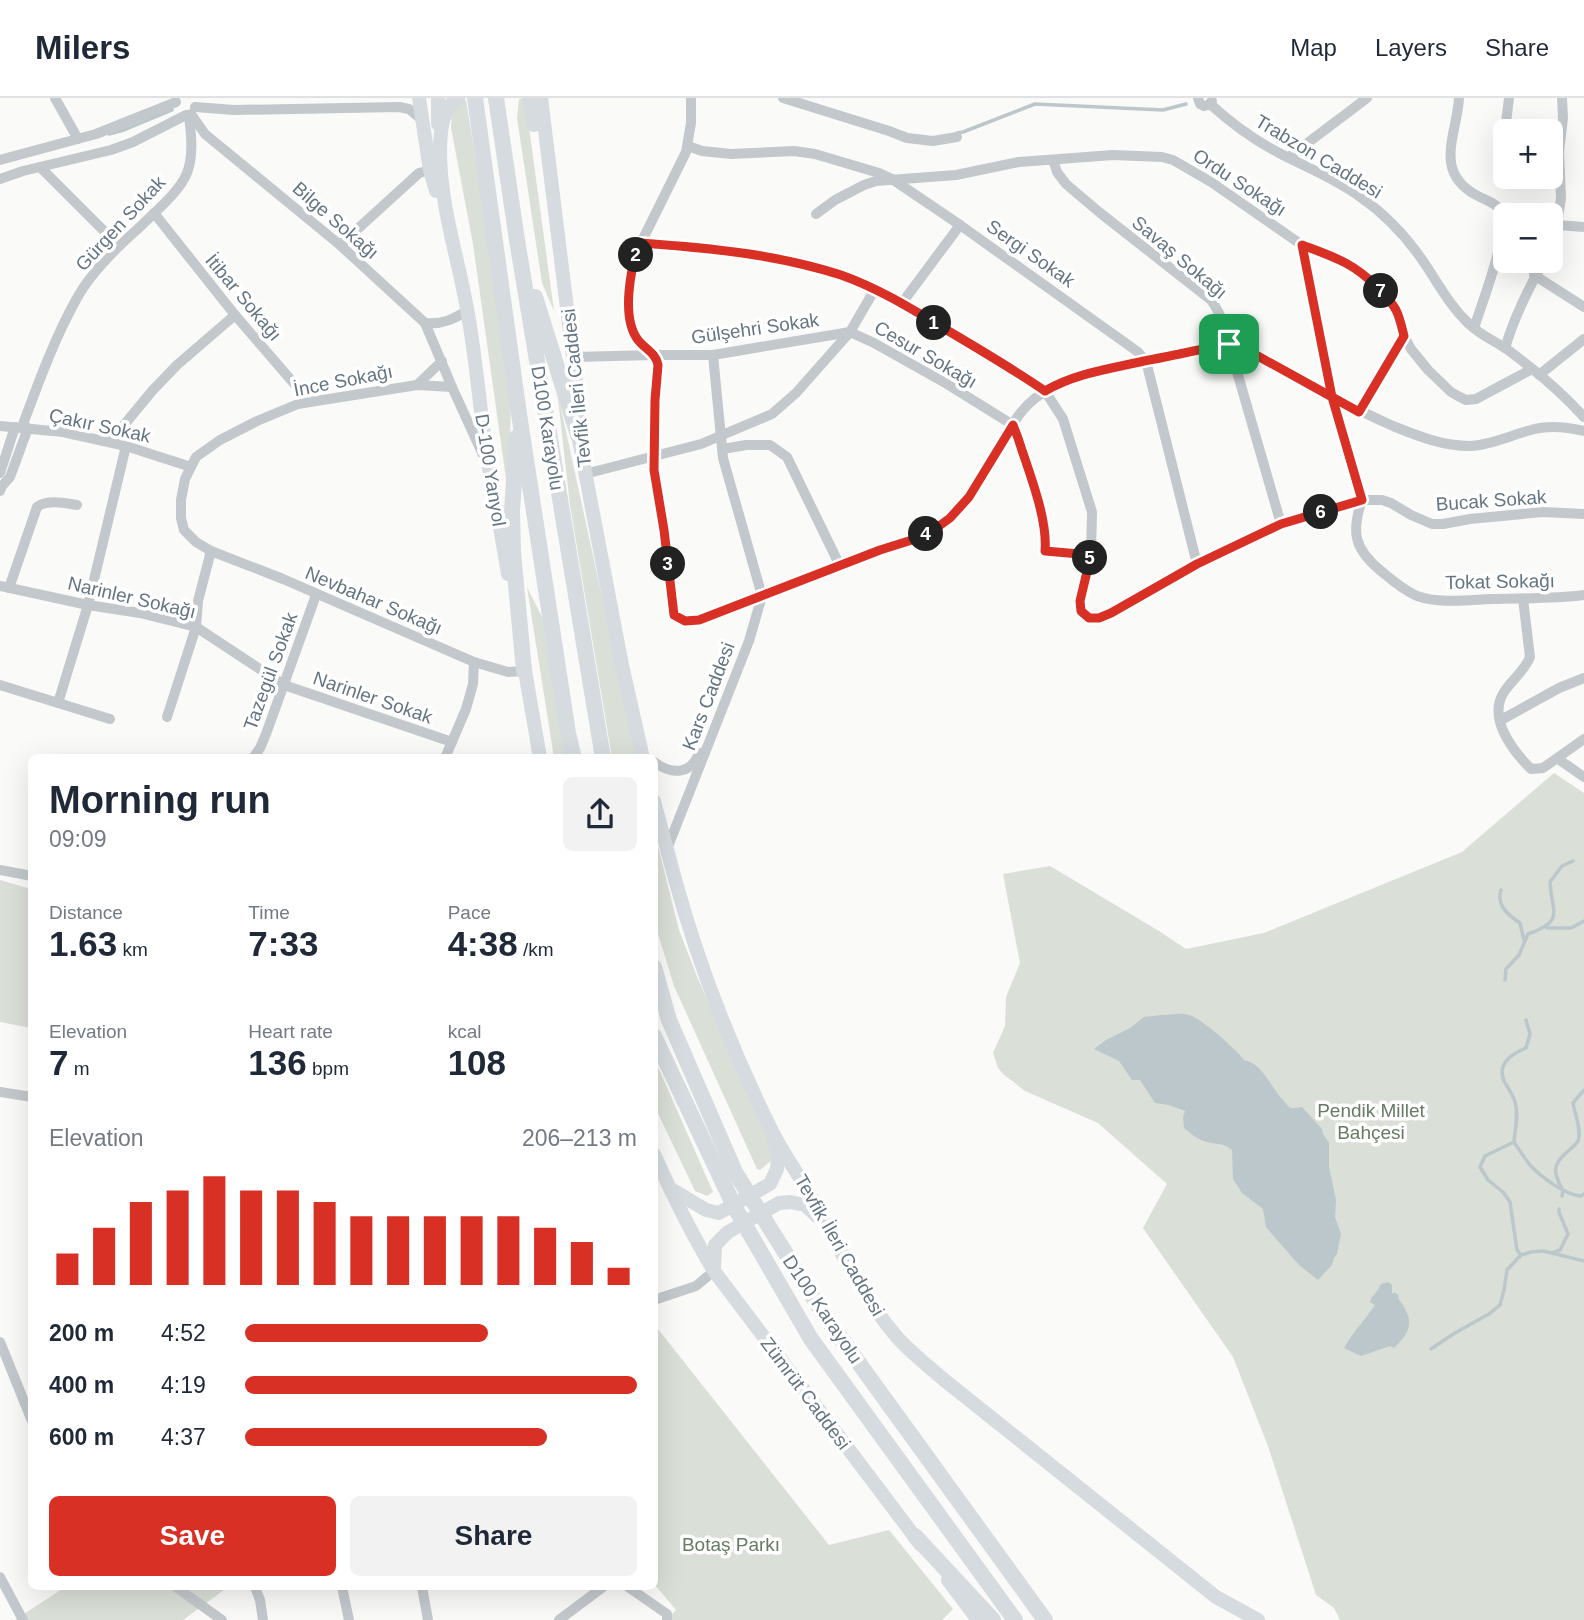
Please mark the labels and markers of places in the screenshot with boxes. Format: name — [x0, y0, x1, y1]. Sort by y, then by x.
pin: 2 — [618, 238, 654, 272]
pin: 7 — [1364, 274, 1398, 308]
pin: 1 — [916, 306, 951, 341]
pin — [1199, 314, 1259, 374]
pin: 6 — [1304, 494, 1338, 530]
pin: 4 — [908, 516, 944, 551]
pin: 5 — [1072, 540, 1108, 575]
pin: 3 — [650, 546, 686, 582]

